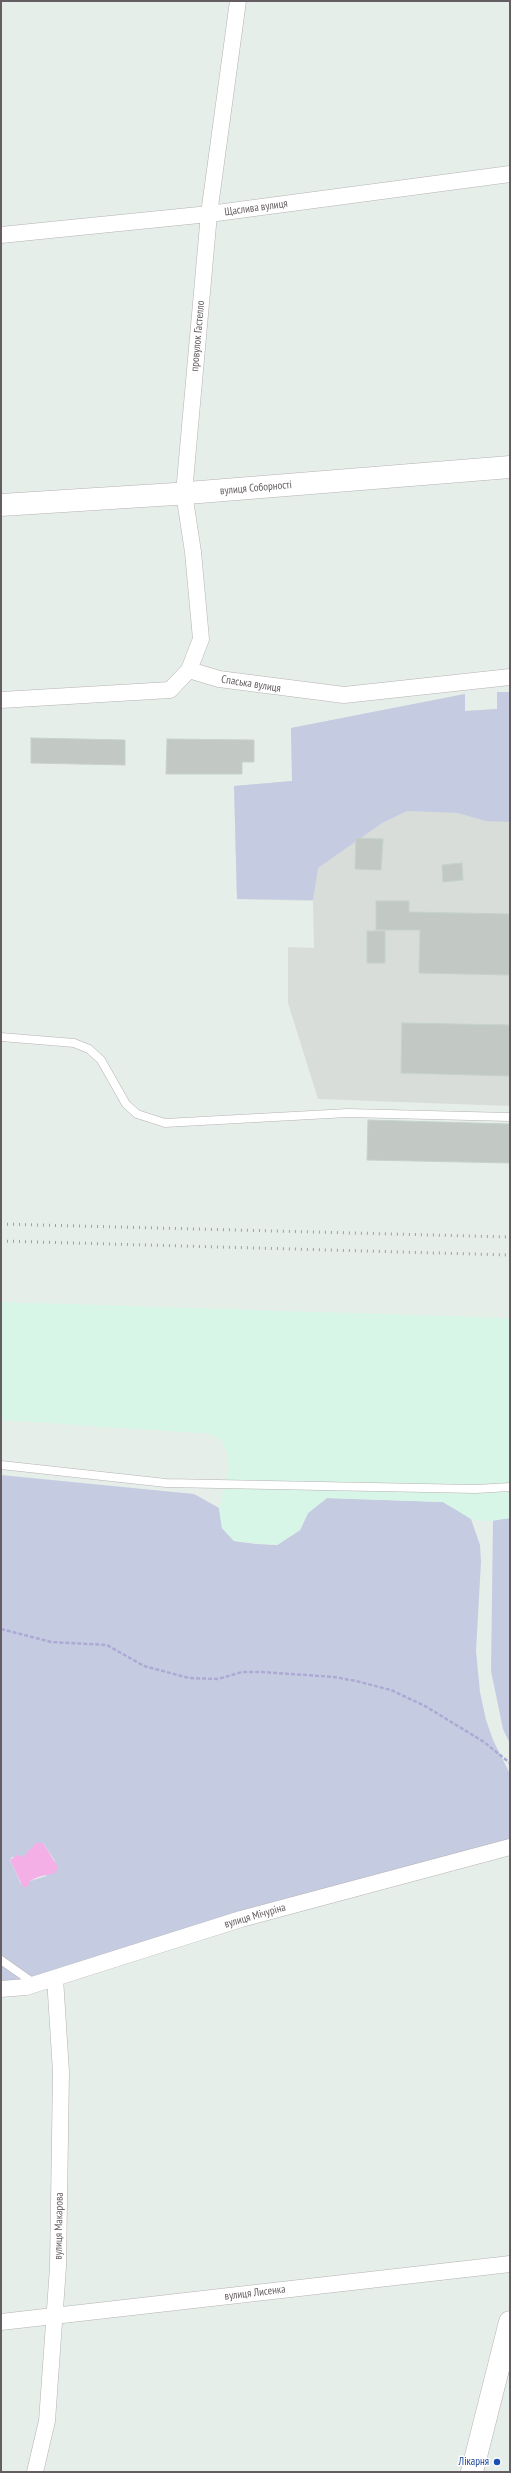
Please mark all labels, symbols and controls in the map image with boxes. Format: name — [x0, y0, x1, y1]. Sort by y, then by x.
street label: Щаслива вулиця — [224, 197, 288, 219]
street label: провулок Гастелло — [188, 300, 208, 372]
street label: вулиця Соборності — [219, 478, 293, 498]
street label: Спаська вулиця — [220, 673, 282, 695]
street label: вулиця Мічуріна — [223, 1901, 287, 1931]
street label: вулиця Макарова — [52, 2192, 66, 2260]
street label: вулиця Лисенка — [224, 2283, 286, 2303]
place label: Лікарня — [459, 2455, 489, 2469]
marker: Лікарня — [492, 2457, 502, 2467]

